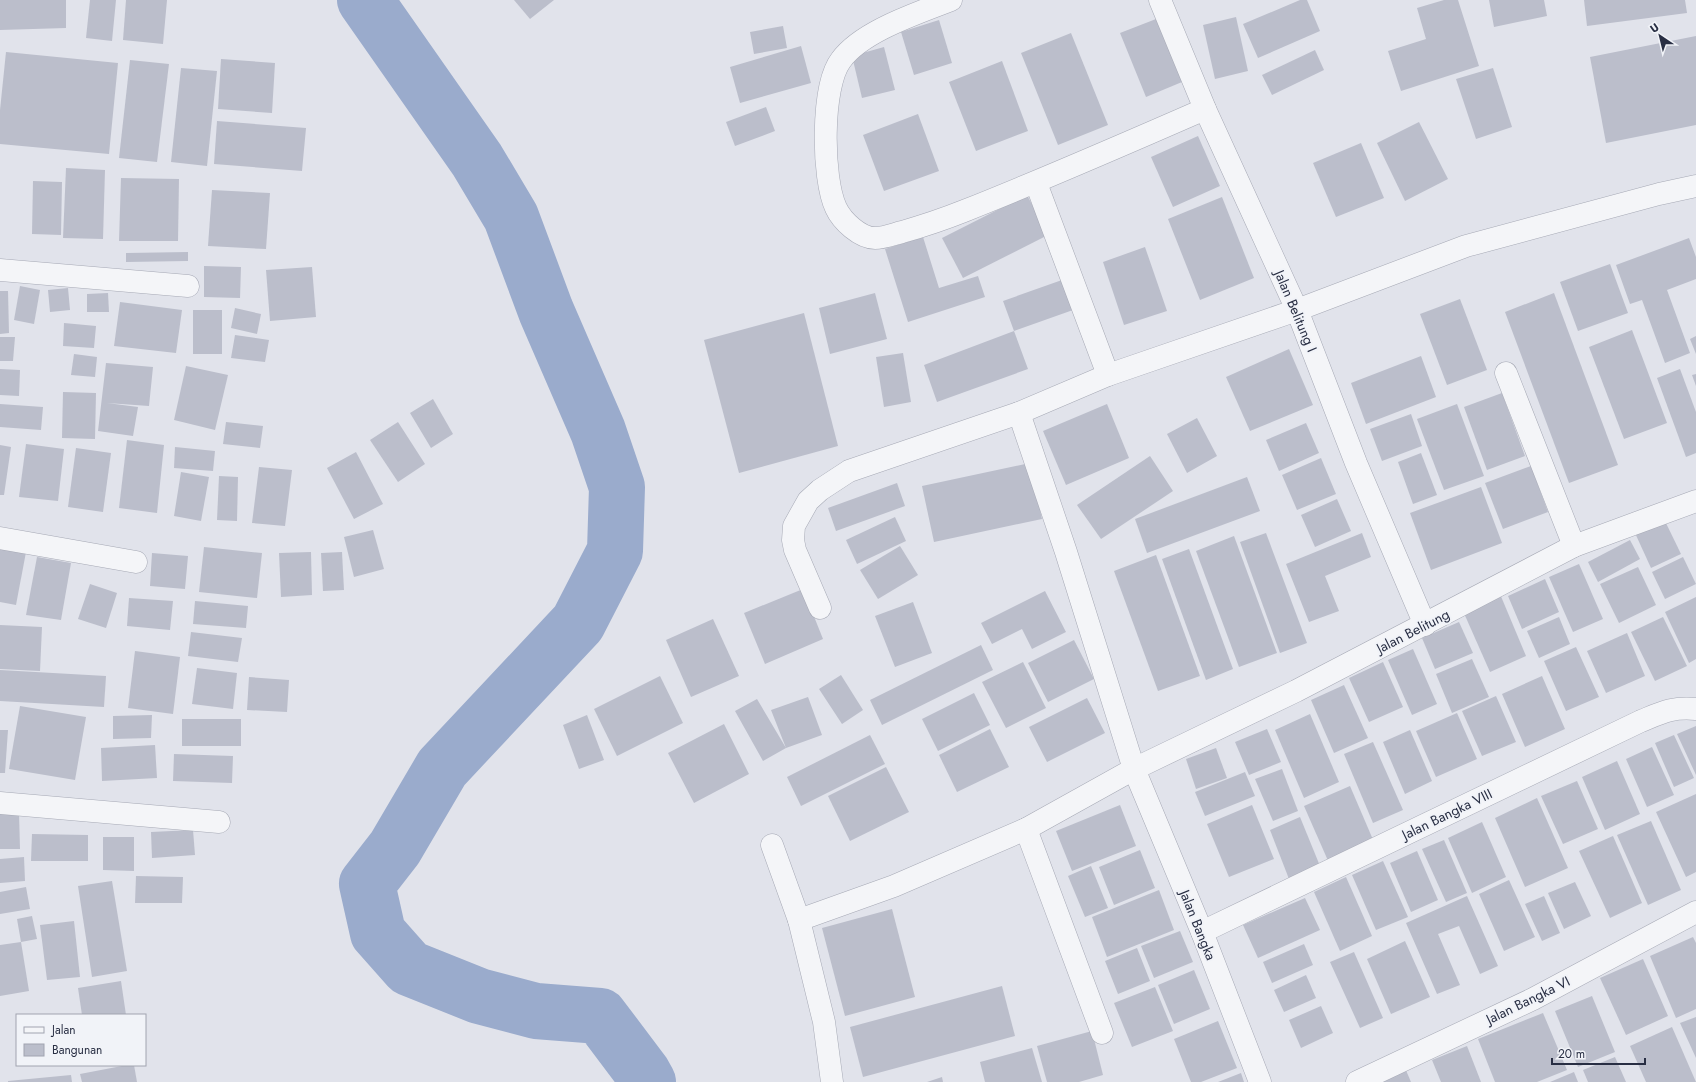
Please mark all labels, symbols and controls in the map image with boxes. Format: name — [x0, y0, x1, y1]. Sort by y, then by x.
north arrow — [1640, 16, 1680, 56]
text: U — [1647, 19, 1662, 37]
street label: Jalan Belitung I — [1269, 265, 1322, 355]
street label: Jalan Belitung — [1371, 604, 1453, 659]
street label: Jalan Bangka VIII — [1397, 784, 1495, 845]
street label: Jalan Bangka — [1174, 885, 1221, 963]
street label: Jalan Bangka VI — [1481, 971, 1573, 1030]
legend — [16, 1014, 146, 1066]
text: Jalan — [50, 1021, 75, 1039]
scale bar — [1552, 1040, 1645, 1066]
text: Bangunan — [52, 1041, 102, 1059]
text: 20 m — [1558, 1045, 1585, 1063]

